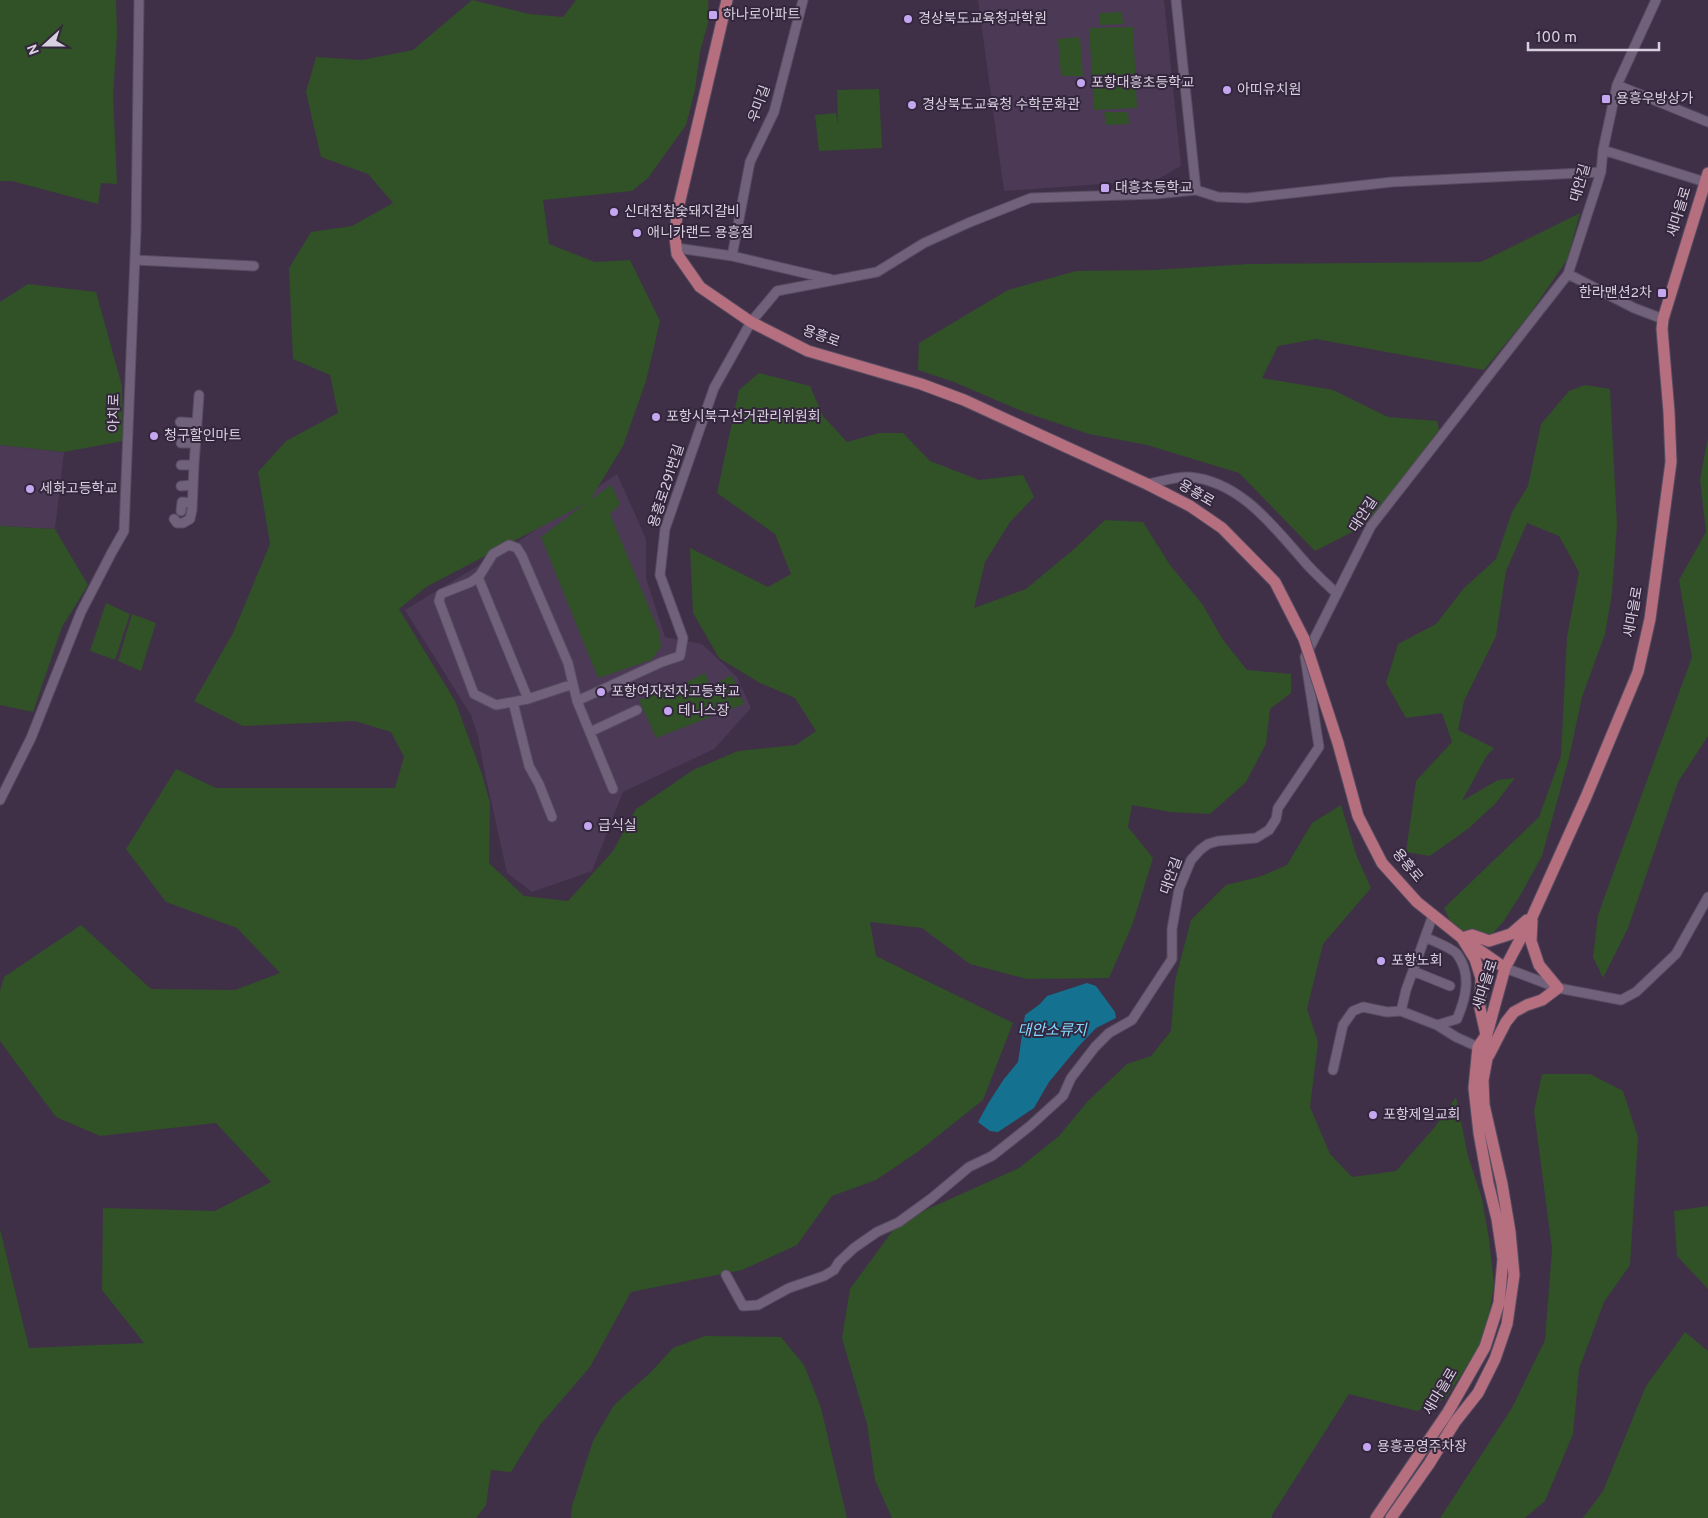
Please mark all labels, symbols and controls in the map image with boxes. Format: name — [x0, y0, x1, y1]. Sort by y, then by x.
place label: 하나로아파트 — [723, 7, 800, 24]
marker: 하나로아파트 — [707, 9, 719, 21]
place label: 경상북도교육청과학원 — [918, 10, 1047, 28]
marker: 경상북도교육청과학원 — [902, 13, 914, 25]
north arrow — [20, 20, 70, 70]
scale bar — [1528, 20, 1659, 52]
text: 100 m — [1536, 29, 1577, 48]
text: N — [25, 41, 44, 57]
place label: 포항대흥초등학교 — [1091, 74, 1194, 92]
marker: 포항대흥초등학교 — [1075, 77, 1087, 89]
place label: 아띠유치원 — [1237, 82, 1301, 99]
street label: 우미길 — [745, 83, 775, 125]
marker: 아띠유치원 — [1221, 84, 1233, 96]
place label: 용흥우방상가 — [1616, 91, 1693, 108]
marker: 용흥우방상가 — [1600, 93, 1612, 105]
place label: 경상북도교육청 수학문화관 — [922, 96, 1080, 114]
marker: 경상북도교육청 수학문화관 — [906, 99, 918, 111]
street label: 대안길 — [1568, 162, 1594, 204]
place label: 대흥초등학교 — [1115, 179, 1192, 197]
marker: 대흥초등학교 — [1099, 182, 1111, 194]
street label: 새마을로 — [1664, 185, 1696, 239]
place label: 신대전참숯돼지갈비 — [624, 204, 740, 221]
marker: 신대전참숯돼지갈비 — [608, 206, 620, 218]
place label: 애니카랜드 용흥점 — [647, 225, 753, 242]
marker: 애니카랜드 용흥점 — [631, 227, 643, 239]
place label: 한라맨션2차 — [1579, 285, 1652, 302]
marker: 한라맨션2차 — [1656, 287, 1668, 299]
street label: 용흥로 — [800, 322, 842, 352]
street label: 아치로 — [106, 393, 124, 432]
place label: 포항시북구선거관리위원회 — [666, 409, 821, 426]
marker: 포항시북구선거관리위원회 — [650, 411, 662, 423]
place label: 청구할인마트 — [164, 427, 241, 445]
marker: 청구할인마트 — [148, 430, 160, 442]
street label: 용흥로291번길 — [646, 442, 688, 530]
street label: 용흥로 — [1175, 477, 1217, 511]
place label: 세화고등학교 — [40, 480, 117, 498]
marker: 세화고등학교 — [24, 483, 36, 495]
street label: 대안길 — [1346, 494, 1382, 536]
street label: 새마을로 — [1621, 585, 1647, 639]
place label: 포항여자전자고등학교 — [611, 683, 740, 701]
marker: 포항여자전자고등학교 — [595, 686, 607, 698]
place label: 테니스장 — [678, 703, 730, 720]
marker: 테니스장 — [662, 705, 674, 717]
place label: 급식실 — [598, 818, 637, 835]
marker: 급식실 — [582, 820, 594, 832]
street label: 용흥로 — [1388, 846, 1426, 886]
street label: 대안길 — [1157, 855, 1187, 897]
place label: 포항노회 — [1391, 953, 1443, 970]
marker: 포항노회 — [1375, 955, 1387, 967]
street label: 새마을로 — [1470, 958, 1502, 1012]
water label: 대안소류지 — [1017, 1022, 1088, 1041]
place label: 포항제일교회 — [1383, 1107, 1460, 1124]
marker: 포항제일교회 — [1367, 1109, 1379, 1121]
street label: 새마을로 — [1420, 1365, 1462, 1418]
place label: 용흥공영주차장 — [1377, 1439, 1467, 1456]
marker: 용흥공영주차장 — [1361, 1441, 1373, 1453]

